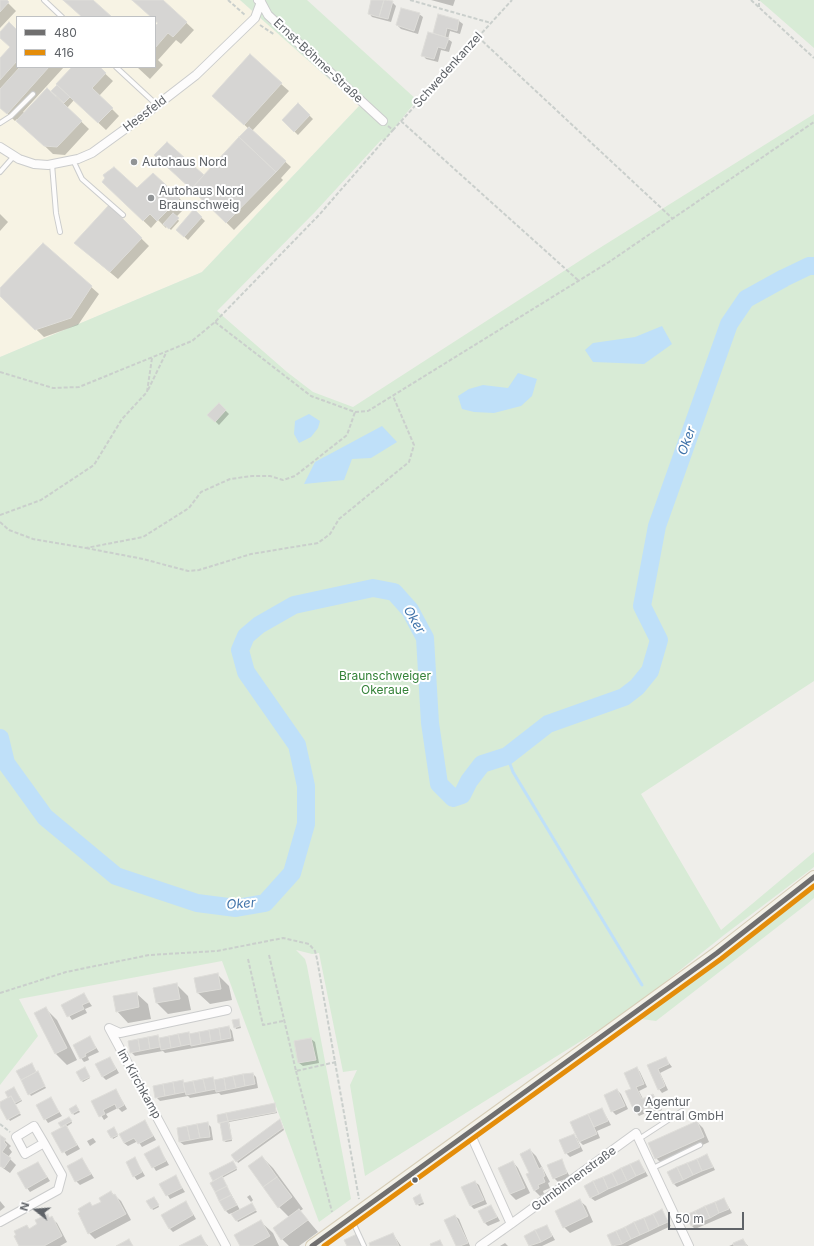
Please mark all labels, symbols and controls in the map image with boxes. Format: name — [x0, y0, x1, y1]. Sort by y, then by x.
legend — [16, 16, 156, 68]
street label: Ernst-Böhme-Straße — [270, 16, 366, 106]
text: 480 — [54, 25, 77, 40]
street label: Schwedenkanzel — [410, 29, 486, 111]
text: 416 — [54, 45, 74, 60]
street label: Heesfeld — [120, 93, 170, 135]
place label: Autohaus Nord — [142, 155, 227, 169]
marker: Autohaus Nord — [129, 157, 139, 167]
place label: Autohaus Nord Braunschweig — [159, 184, 244, 212]
marker: Autohaus Nord Braunschweig — [146, 193, 156, 203]
water label: Oker — [675, 425, 699, 457]
water label: Oker — [400, 603, 428, 637]
park label: Braunschweiger Okeraue — [339, 669, 431, 697]
water label: Oker — [226, 895, 256, 913]
street label: Im Kirchkamp — [114, 1047, 164, 1121]
place label: Agentur Zentral GmbH — [645, 1095, 724, 1123]
marker: Agentur Zentral GmbH — [632, 1104, 642, 1114]
street label: Gumbinnenstraße — [529, 1143, 619, 1215]
unlabelled marker — [410, 1175, 420, 1185]
north arrow — [16, 1190, 56, 1230]
text: N — [17, 1200, 32, 1213]
scale bar — [670, 1204, 746, 1230]
text: 50 m — [675, 1211, 704, 1226]

